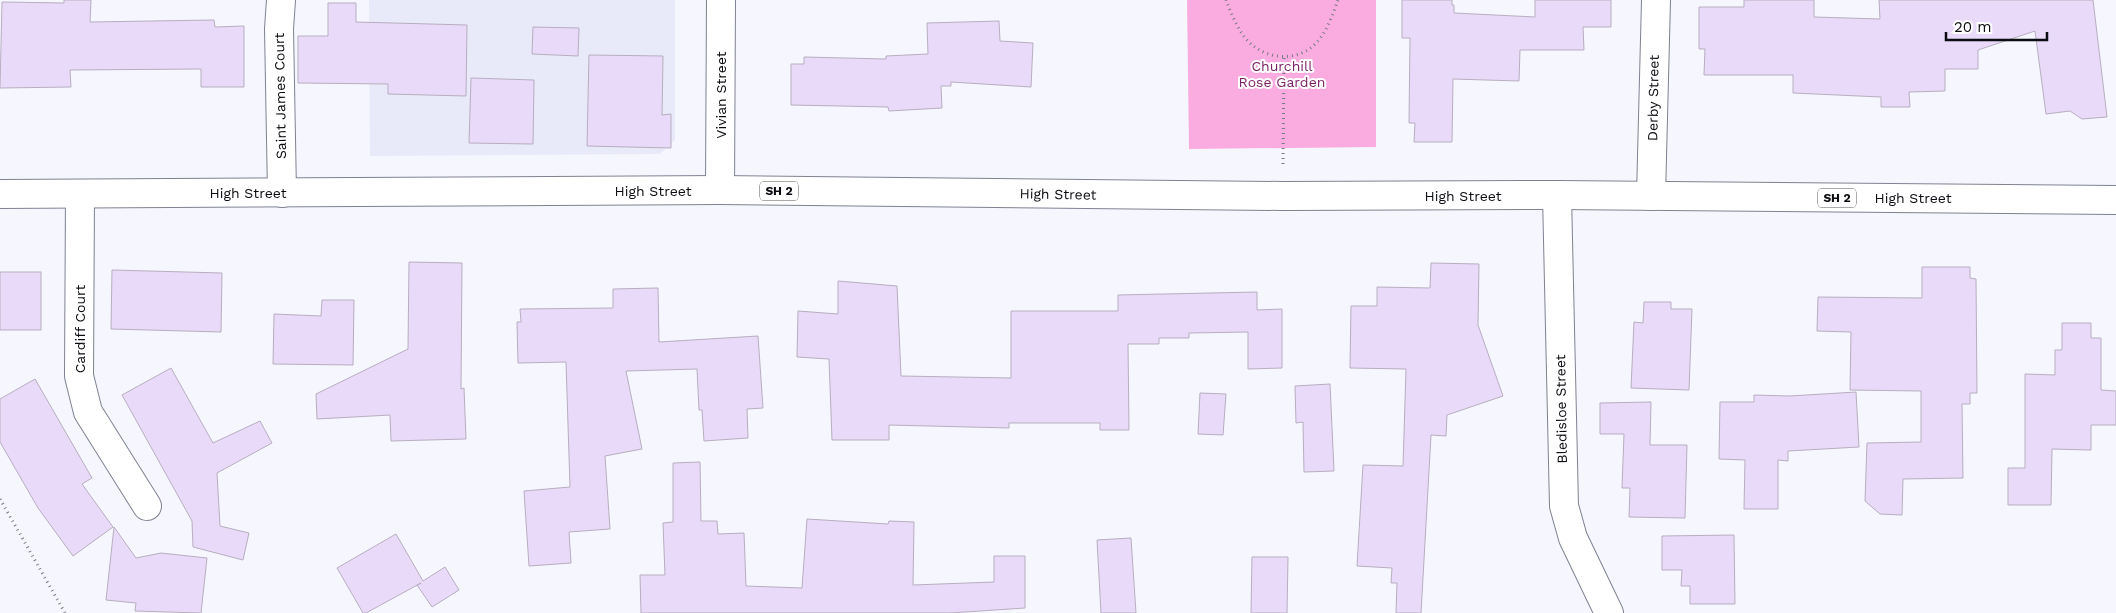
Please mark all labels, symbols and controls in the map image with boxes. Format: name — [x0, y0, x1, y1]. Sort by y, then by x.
scale bar — [1946, 10, 2047, 42]
text: 20 m — [1954, 18, 1992, 36]
street label: Saint James Court — [271, 33, 289, 159]
street label: Vivian Street — [713, 51, 729, 139]
street label: Derby Street — [1644, 55, 1662, 141]
park label: Churchill Rose Garden — [1239, 58, 1325, 90]
road number: SH 2 — [760, 182, 798, 200]
street label: High Street — [614, 183, 692, 199]
street label: High Street — [209, 185, 287, 201]
street label: High Street — [1019, 185, 1097, 203]
street label: High Street — [1424, 188, 1502, 204]
road number: SH 2 — [1818, 188, 1856, 208]
street label: High Street — [1874, 190, 1952, 206]
street label: Cardiff Court — [72, 285, 88, 373]
street label: Bledisloe Street — [1552, 354, 1570, 464]

